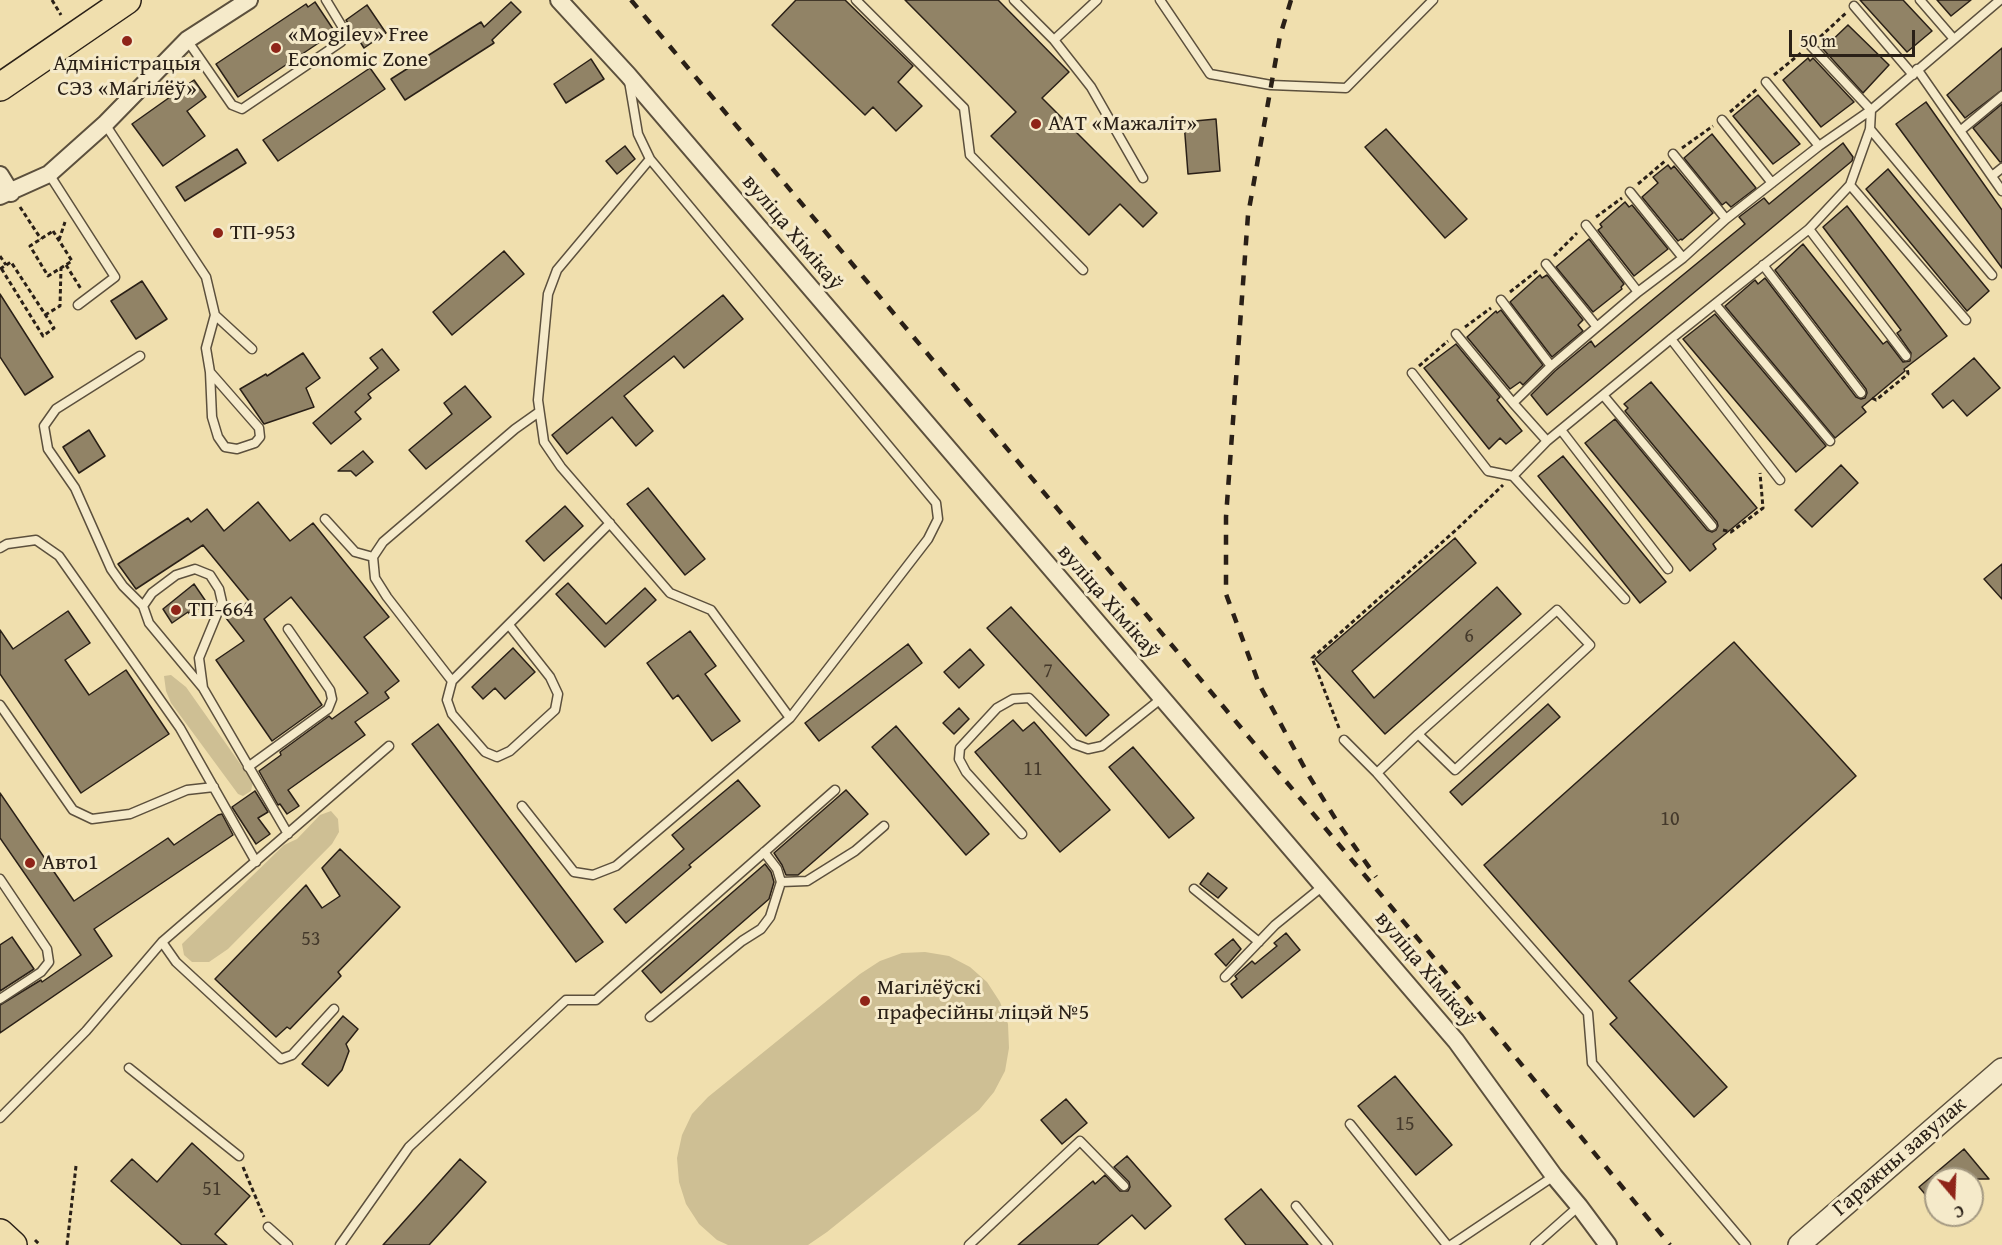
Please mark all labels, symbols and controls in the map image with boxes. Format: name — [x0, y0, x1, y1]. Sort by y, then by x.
scale bar — [1792, 18, 1918, 56]
place label: «Mogilev» Free Economic Zone — [288, 22, 429, 74]
text: 50 m — [1800, 27, 1836, 54]
marker: Адміністрацыя СЭЗ «Магілёў» — [120, 34, 134, 48]
marker: «Mogilev» Free Economic Zone — [269, 41, 283, 55]
place label: Адміністрацыя СЭЗ «Магілёў» — [53, 51, 201, 102]
place label: ААТ «Мажаліт» — [1048, 111, 1197, 137]
marker: ААТ «Мажаліт» — [1029, 117, 1043, 131]
street label: вуліца Хімікаў — [736, 170, 848, 296]
place label: ТП-953 — [230, 220, 296, 246]
marker: ТП-953 — [211, 226, 225, 240]
street label: вуліца Хімікаў — [1051, 539, 1165, 665]
place label: ТП-664 — [188, 597, 254, 623]
marker: ТП-664 — [169, 603, 183, 617]
house number: 6 — [1464, 625, 1474, 649]
house number: 7 — [1043, 660, 1053, 684]
house number: 11 — [1023, 758, 1043, 782]
house number: 10 — [1660, 808, 1680, 832]
place label: Авто1 — [42, 850, 99, 876]
marker: Авто1 — [23, 856, 37, 870]
street label: вуліца Хімікаў — [1369, 907, 1481, 1033]
house number: 53 — [301, 928, 321, 952]
place label: Магілёўскі прафесійны ліцэй №5 — [877, 975, 1089, 1026]
marker: Магілёўскі прафесійны ліцэй №5 — [858, 994, 872, 1008]
street label: Гаражны завулак — [1828, 1092, 1972, 1222]
house number: 15 — [1395, 1113, 1415, 1137]
north arrow — [1924, 1167, 1984, 1227]
house number: 51 — [202, 1178, 222, 1202]
text: С — [1951, 1199, 1967, 1225]

